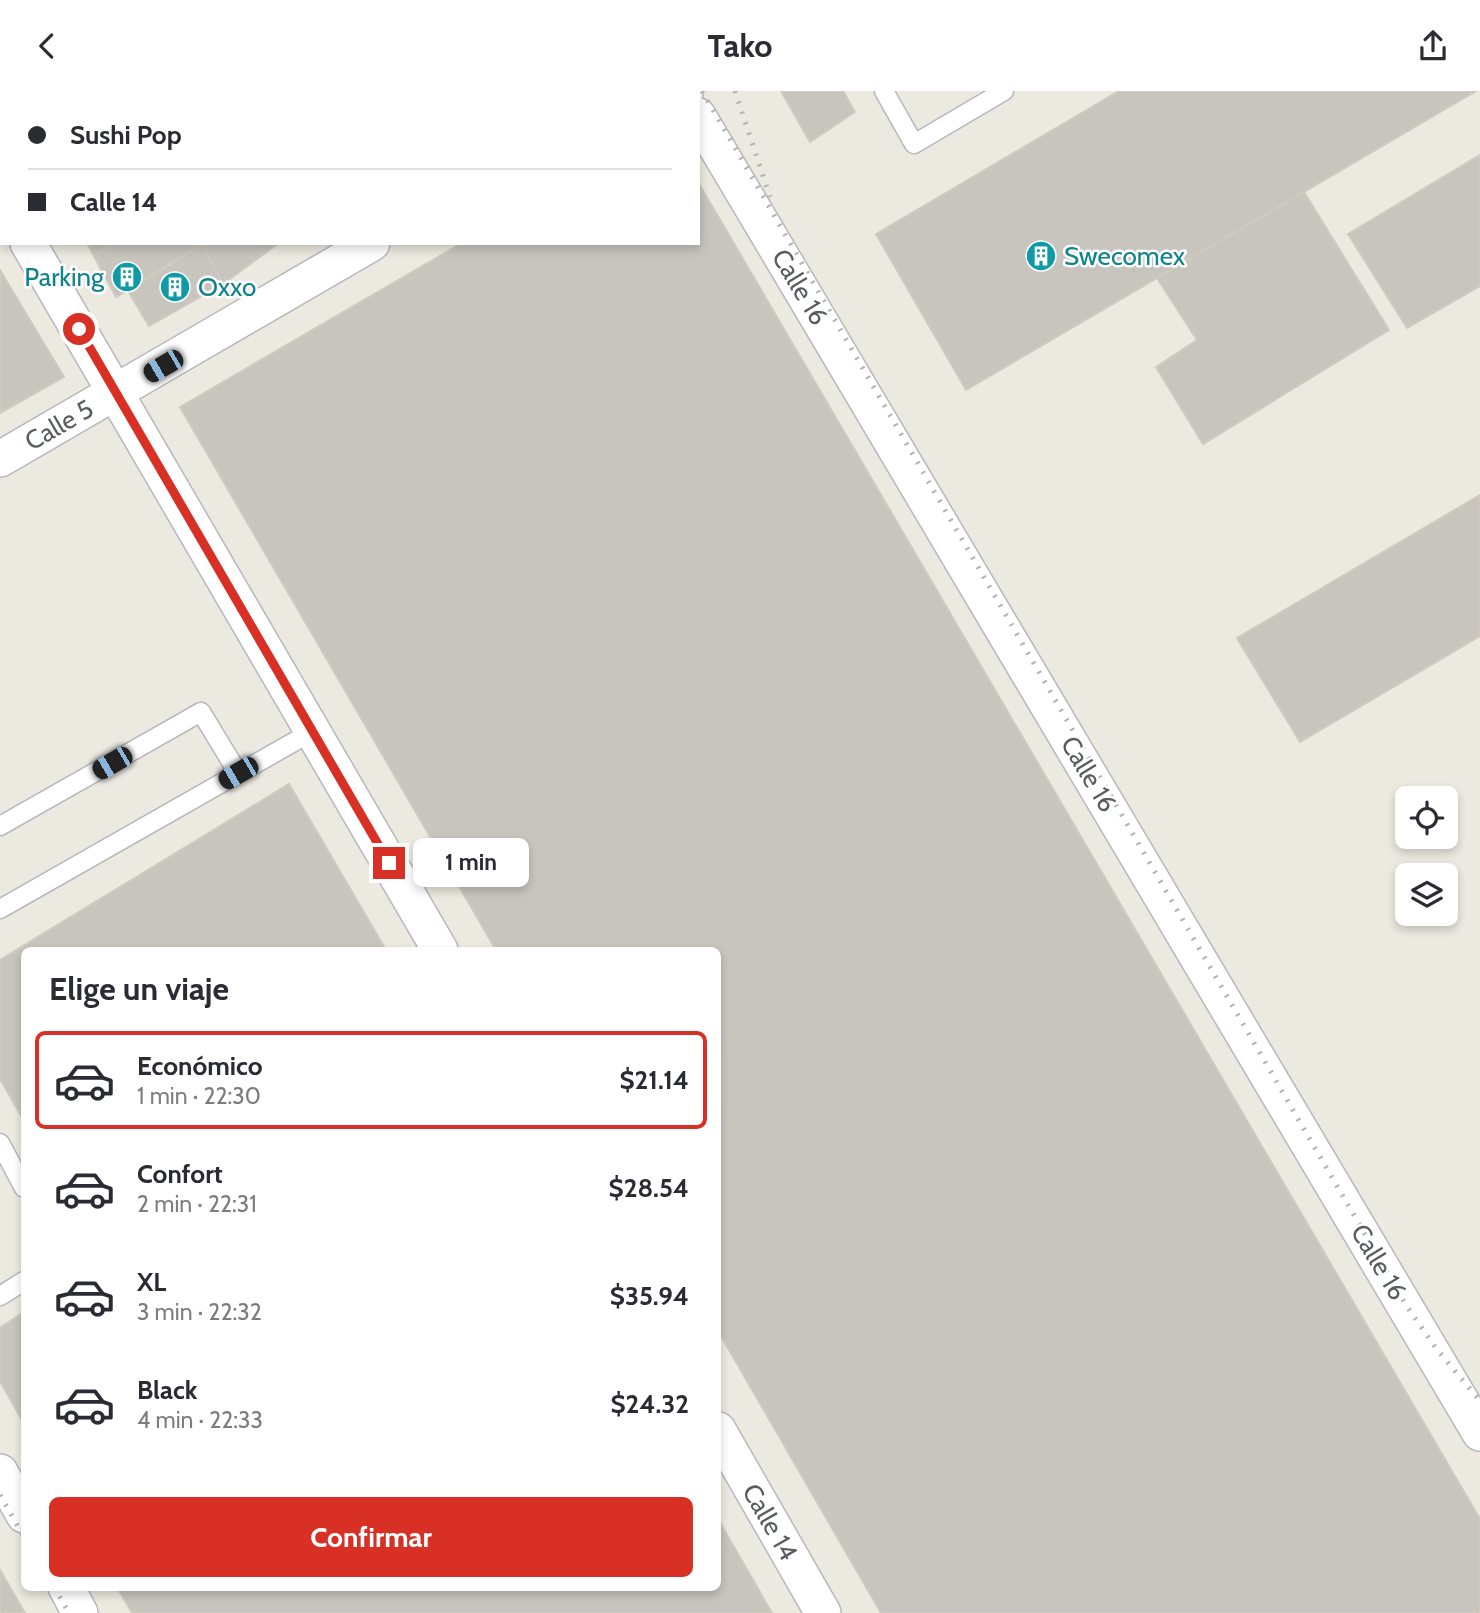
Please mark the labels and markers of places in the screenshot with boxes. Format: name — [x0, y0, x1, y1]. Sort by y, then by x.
building icon: Swecomex — [1024, 239, 1058, 273]
place label: Swecomex — [1064, 240, 1186, 272]
building icon: Parking — [110, 260, 144, 294]
place label: Parking — [24, 261, 105, 293]
building icon: Oxxo — [158, 270, 192, 304]
place label: Oxxo — [198, 271, 256, 303]

